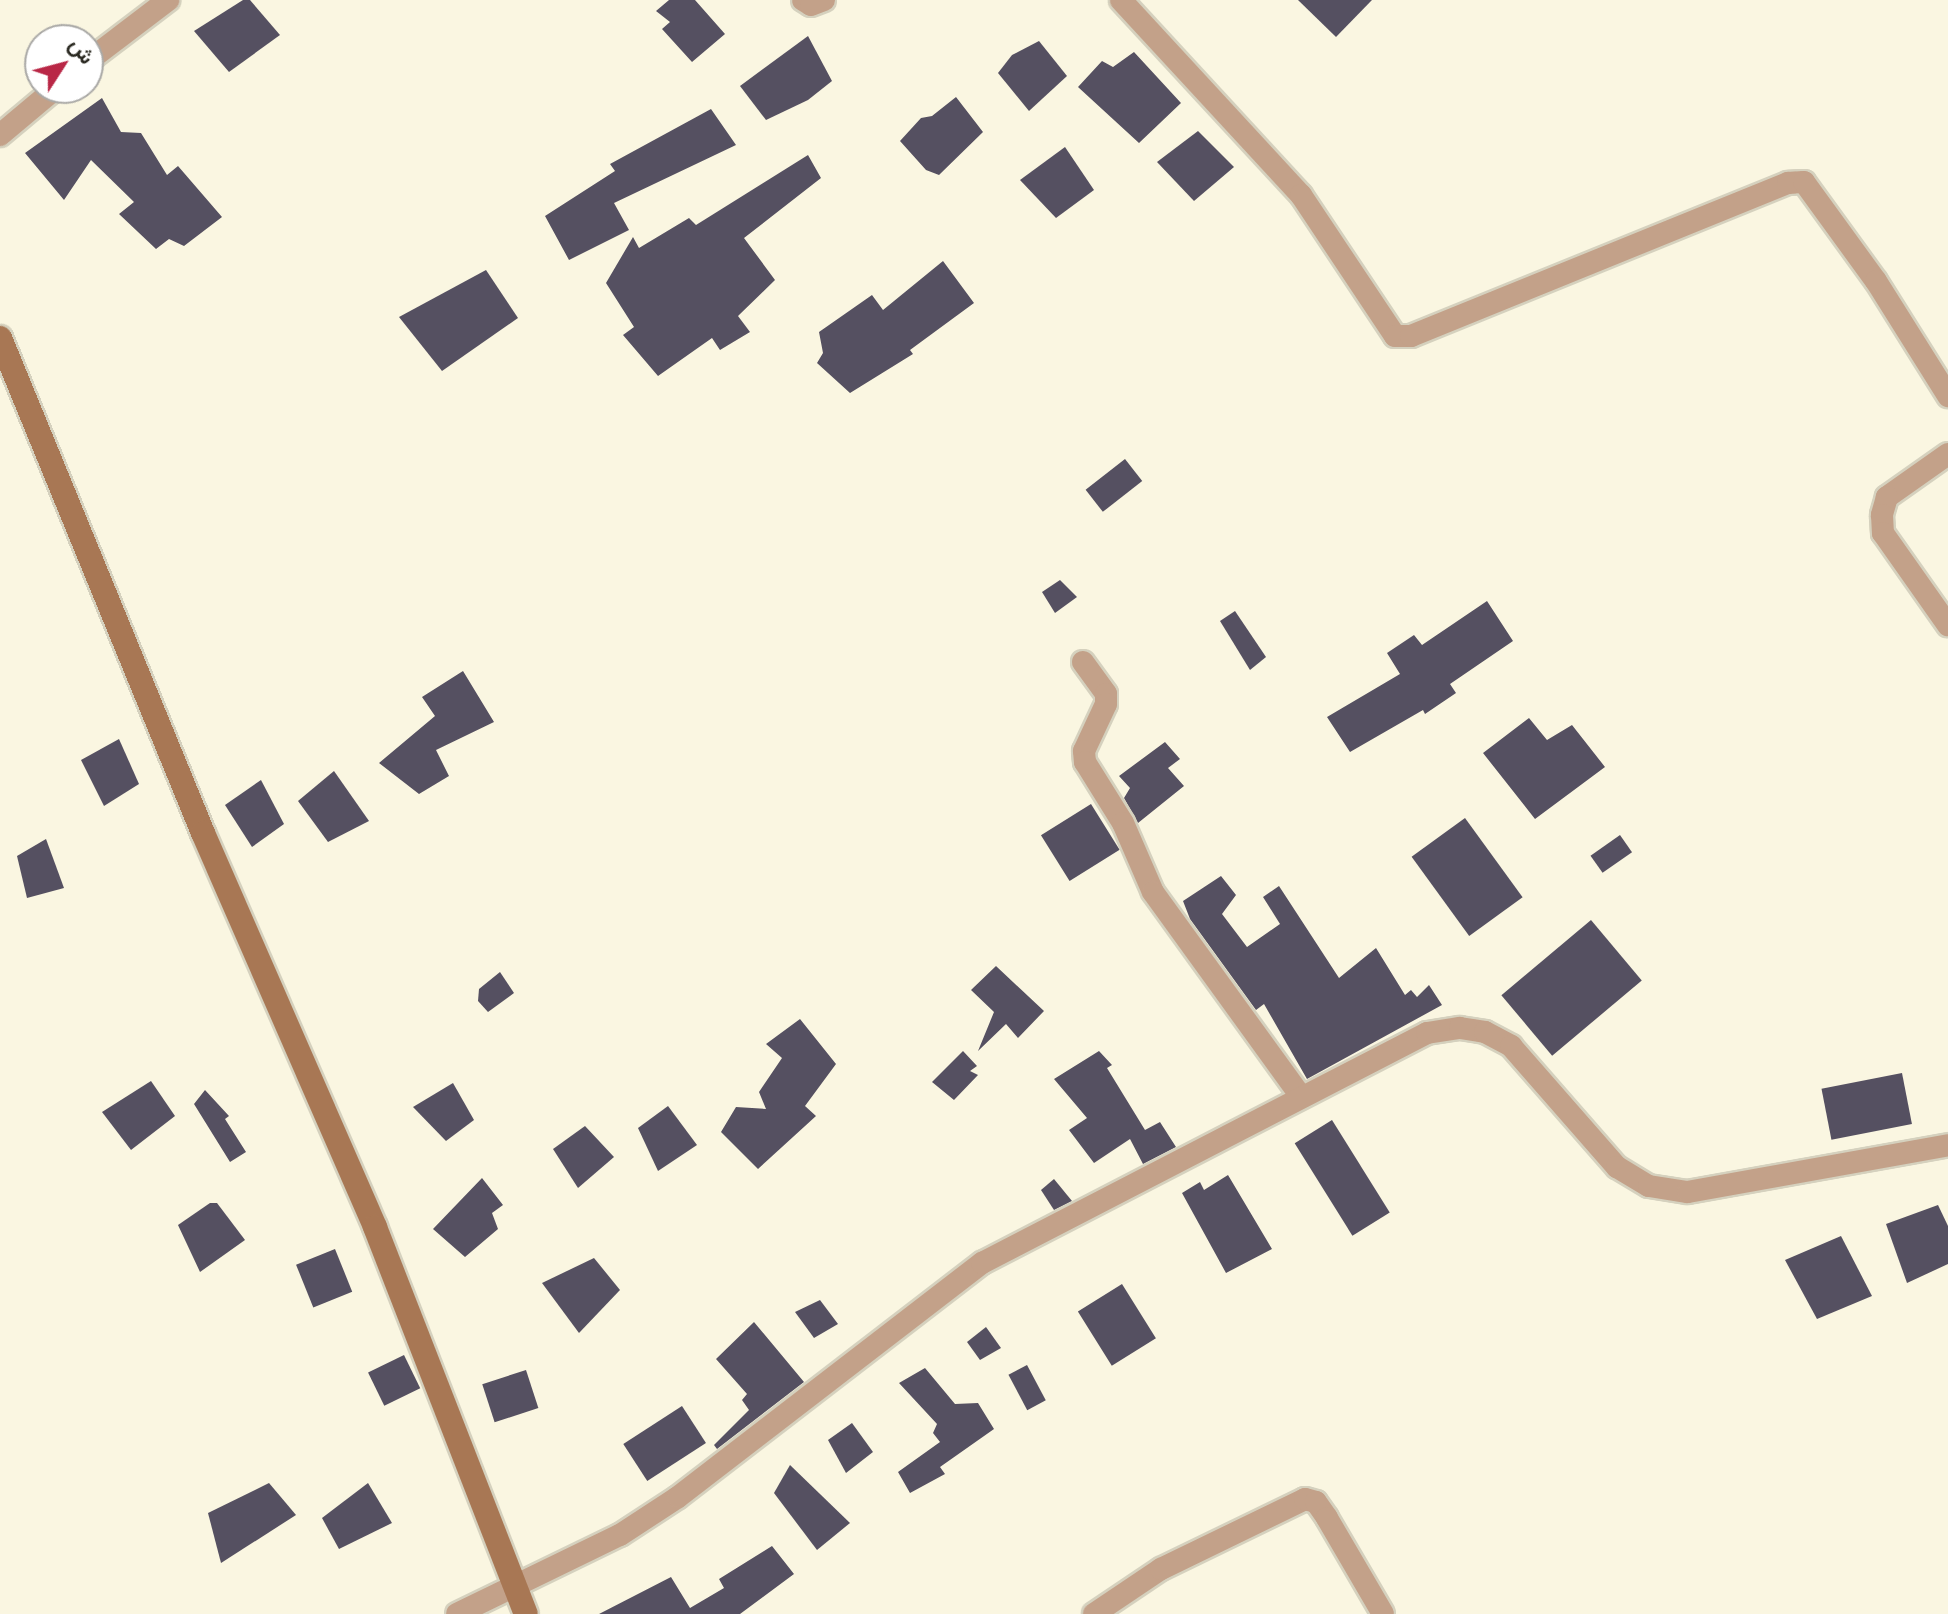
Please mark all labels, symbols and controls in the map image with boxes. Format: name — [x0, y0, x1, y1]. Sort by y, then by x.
north arrow — [24, 24, 104, 104]
text: ش — [64, 33, 100, 69]

